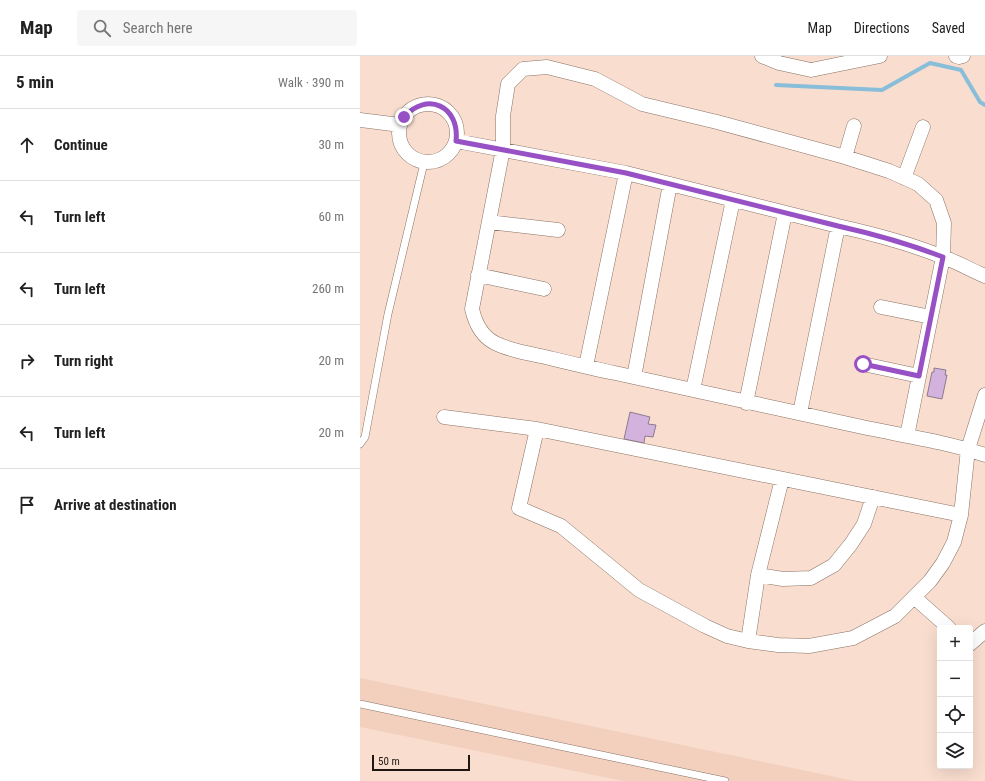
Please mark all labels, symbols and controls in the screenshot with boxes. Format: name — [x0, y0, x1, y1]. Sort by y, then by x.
search box — [77, 10, 357, 46]
text: Map — [20, 16, 53, 39]
icon: search — [91, 17, 113, 39]
text: Search here — [123, 19, 193, 37]
text: Map — [808, 20, 832, 36]
text: Directions — [854, 20, 910, 36]
text: Saved — [932, 20, 965, 36]
text: 5 min — [16, 72, 54, 92]
text: Walk · 390 m — [278, 75, 344, 90]
route end — [395, 108, 413, 126]
icon: ahead — [16, 134, 38, 156]
text: Continue — [54, 136, 108, 154]
text: 30 m — [318, 137, 344, 152]
icon: left — [16, 206, 38, 228]
text: Turn left — [54, 208, 105, 226]
text: 60 m — [318, 209, 344, 224]
icon: left — [16, 278, 38, 300]
text: Turn left — [54, 280, 105, 298]
text: 260 m — [312, 281, 344, 296]
icon: right — [16, 350, 38, 372]
text: Turn right — [54, 352, 113, 370]
text: 20 m — [318, 353, 344, 368]
route start — [854, 355, 872, 373]
icon: left — [16, 422, 38, 444]
text: Turn left — [54, 424, 105, 442]
text: 20 m — [318, 425, 344, 440]
icon: arrive — [16, 494, 38, 516]
text: Arrive at destination — [54, 496, 177, 514]
map controls — [937, 625, 973, 769]
button: + — [937, 625, 973, 661]
button: − — [937, 661, 973, 697]
button: locate — [937, 697, 973, 733]
button: layers — [937, 733, 973, 769]
scale bar — [372, 753, 470, 772]
text: 50 m — [378, 755, 400, 768]

